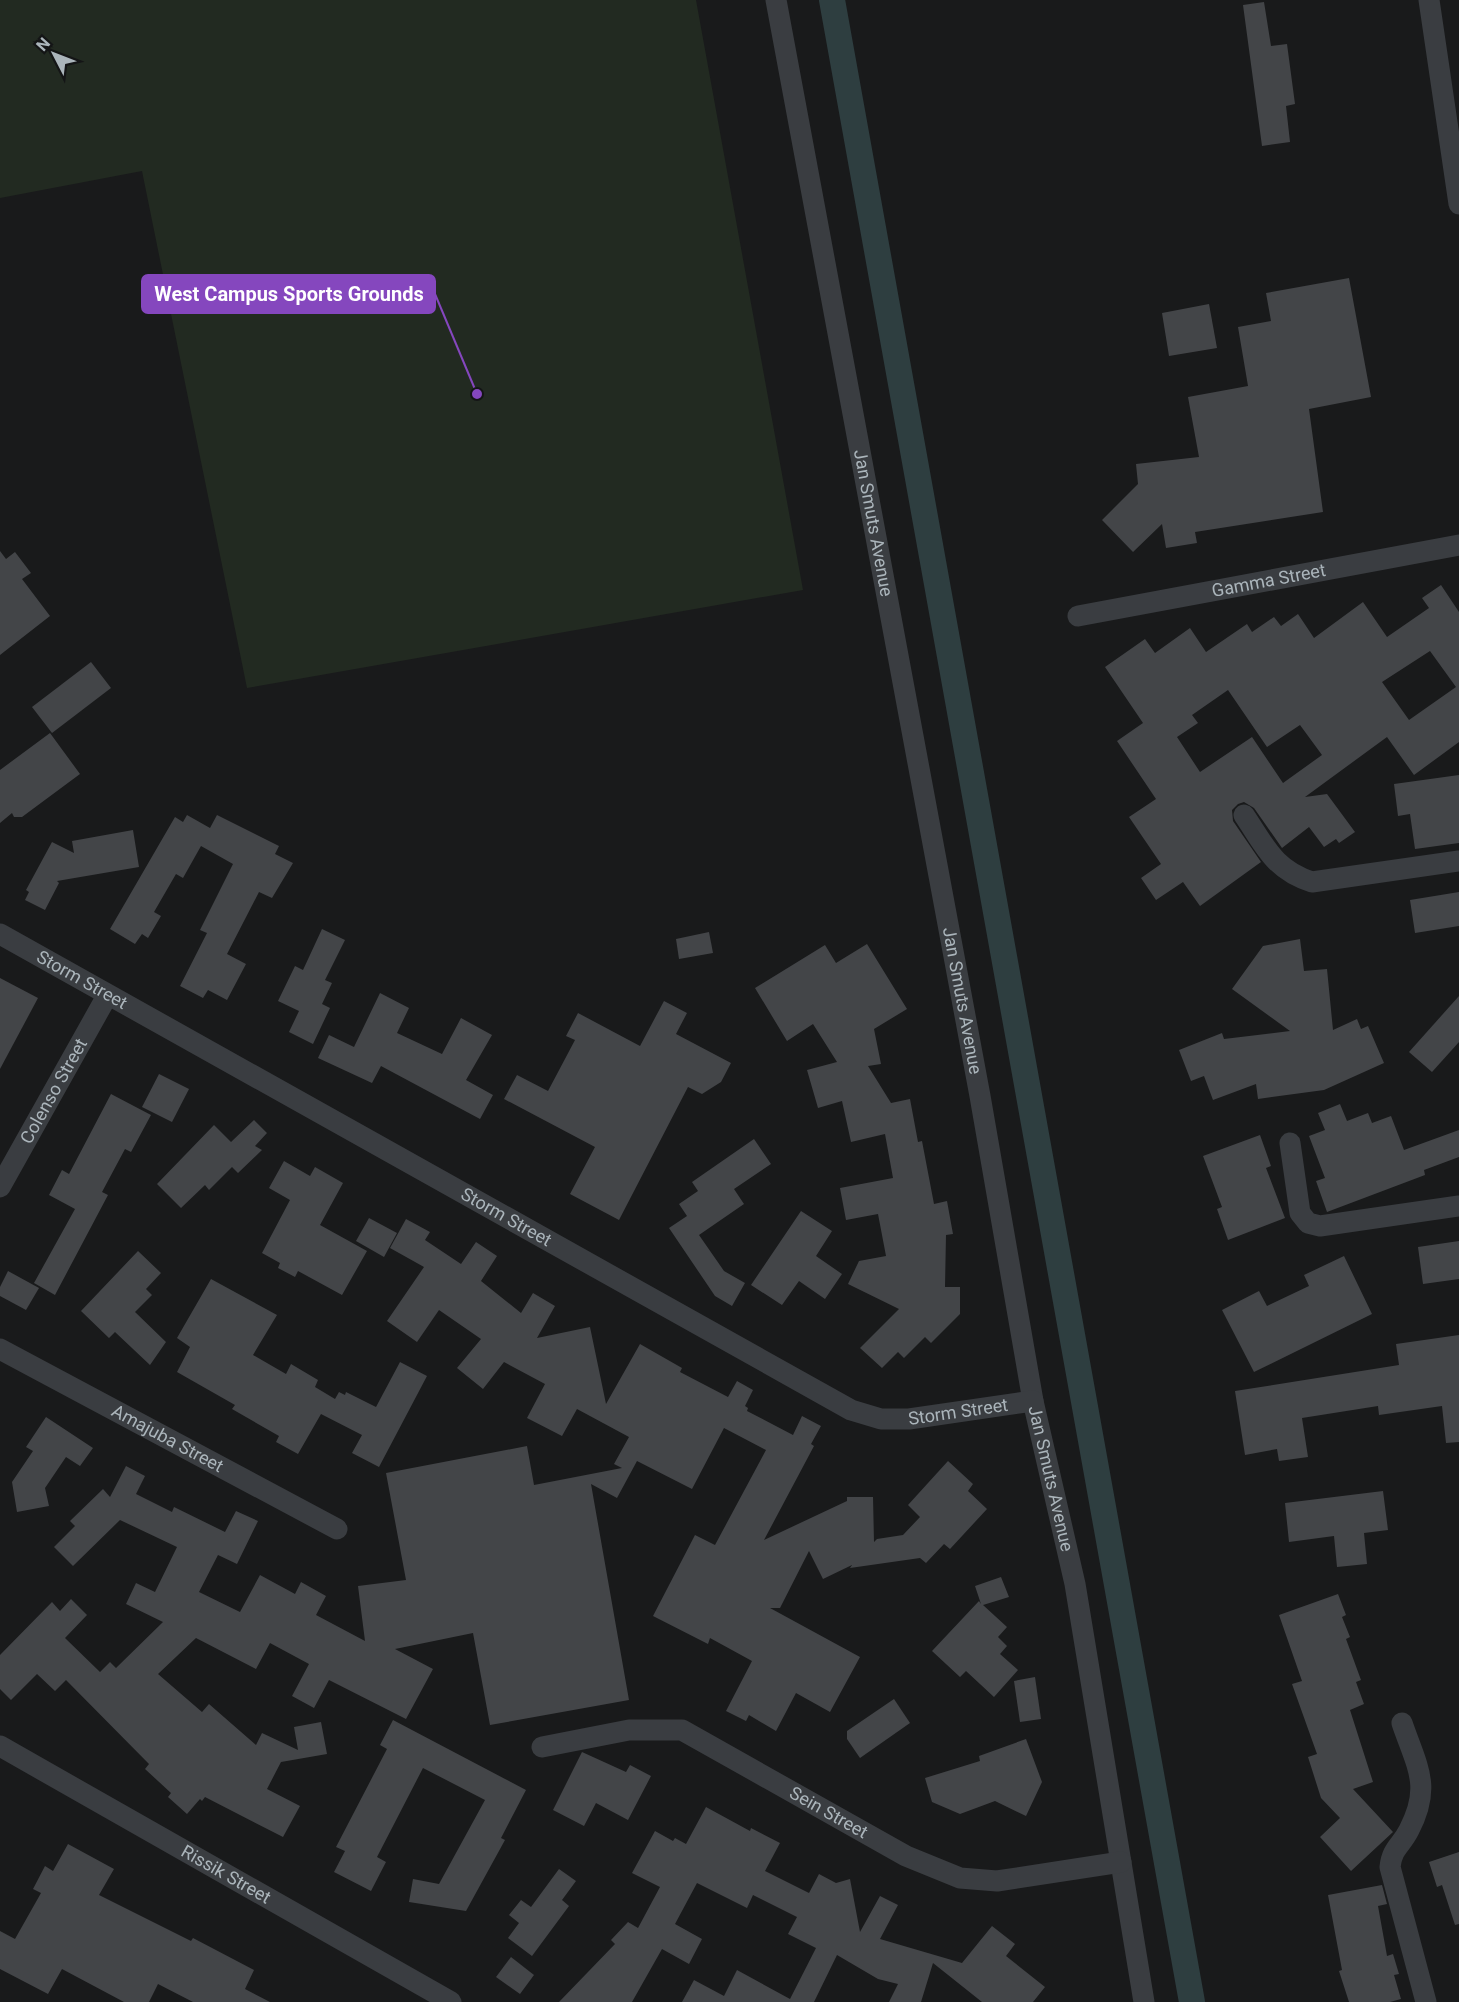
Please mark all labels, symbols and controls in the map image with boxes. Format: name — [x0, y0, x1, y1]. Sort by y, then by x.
north arrow — [24, 24, 84, 84]
text: N — [32, 34, 54, 55]
callout: West Campus Sports Grounds — [142, 275, 435, 313]
text: West Campus Sports Grounds — [154, 282, 424, 306]
street label: Jan Smuts Avenue — [850, 448, 898, 598]
street label: Gamma Street — [1210, 559, 1327, 601]
street label: Jan Smuts Avenue — [939, 925, 987, 1076]
street label: Storm Street — [33, 946, 131, 1013]
street label: Colenso Street — [15, 1034, 91, 1147]
street label: Storm Street — [457, 1183, 556, 1250]
street label: Storm Street — [907, 1394, 1009, 1429]
street label: Amajuba Street — [108, 1400, 227, 1476]
street label: Jan Smuts Avenue — [1024, 1403, 1078, 1554]
street label: Sein Street — [786, 1782, 872, 1843]
street label: Rissik Street — [178, 1840, 275, 1908]

